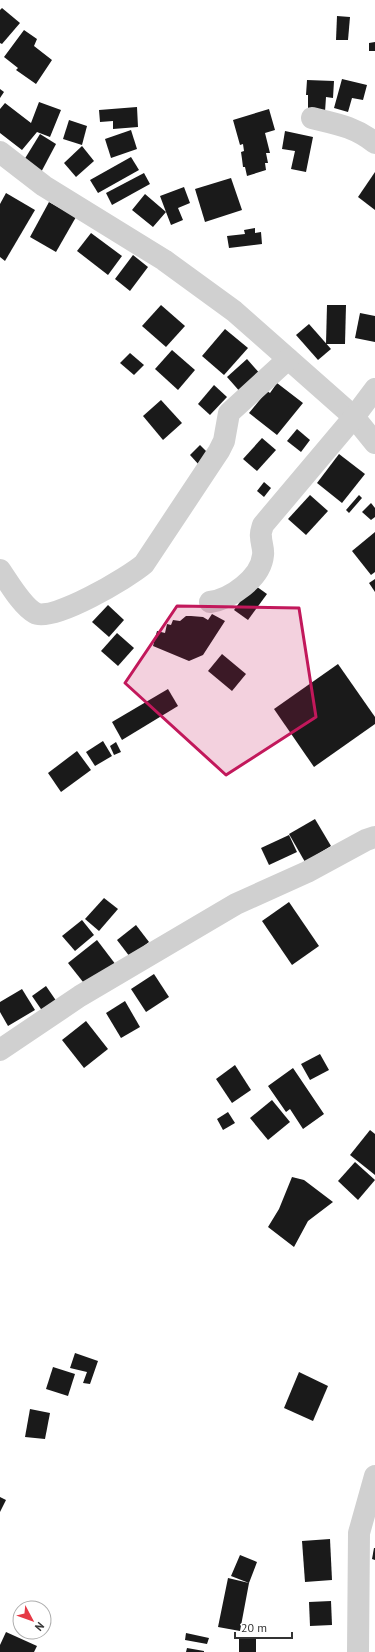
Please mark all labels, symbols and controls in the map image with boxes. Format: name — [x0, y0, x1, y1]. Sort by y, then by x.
north arrow — [12, 1600, 52, 1640]
scale bar — [235, 1614, 292, 1640]
text: N — [32, 1619, 47, 1634]
text: 20 m — [241, 1620, 267, 1635]

